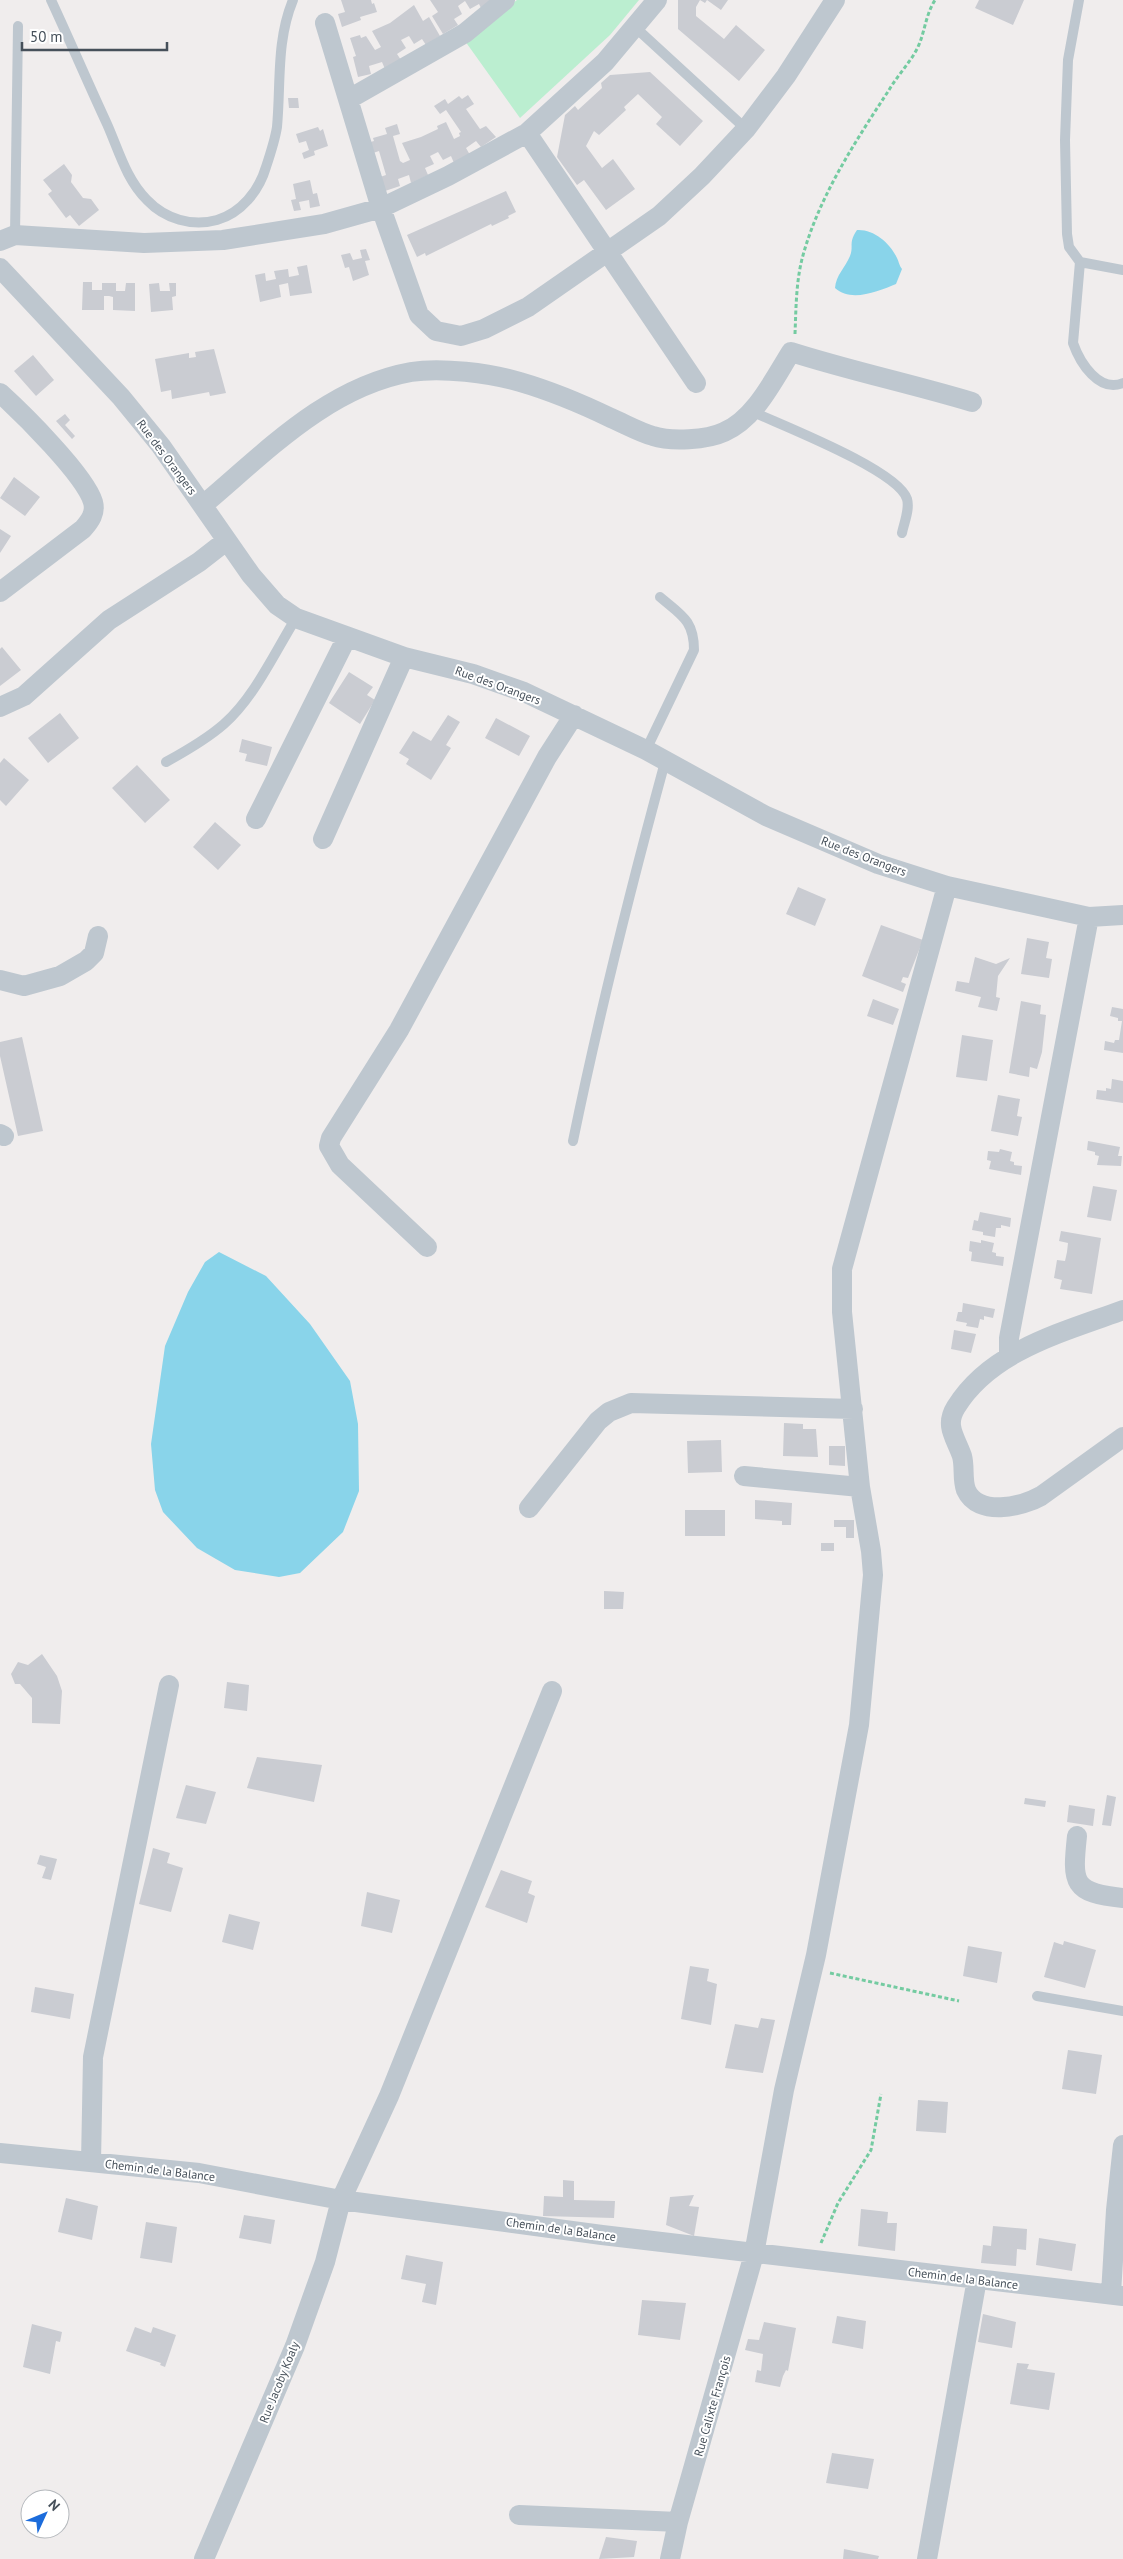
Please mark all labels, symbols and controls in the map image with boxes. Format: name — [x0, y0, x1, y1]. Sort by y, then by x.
scale bar — [22, 20, 168, 52]
text: 50 m — [30, 27, 63, 46]
street label: Rue des Orangers — [134, 417, 200, 497]
street label: Rue des Orangers — [453, 663, 543, 707]
street label: Rue des Orangers — [819, 833, 909, 879]
street label: Chemin de la Balance — [104, 2156, 216, 2184]
street label: Chemin de la Balance — [505, 2214, 617, 2244]
street label: Chemin de la Balance — [907, 2264, 1019, 2292]
street label: Rue Jacoby Koaly — [256, 2339, 302, 2425]
street label: Rue Calixte François — [690, 2354, 734, 2458]
north arrow — [20, 2489, 70, 2539]
text: N — [45, 2495, 64, 2515]

